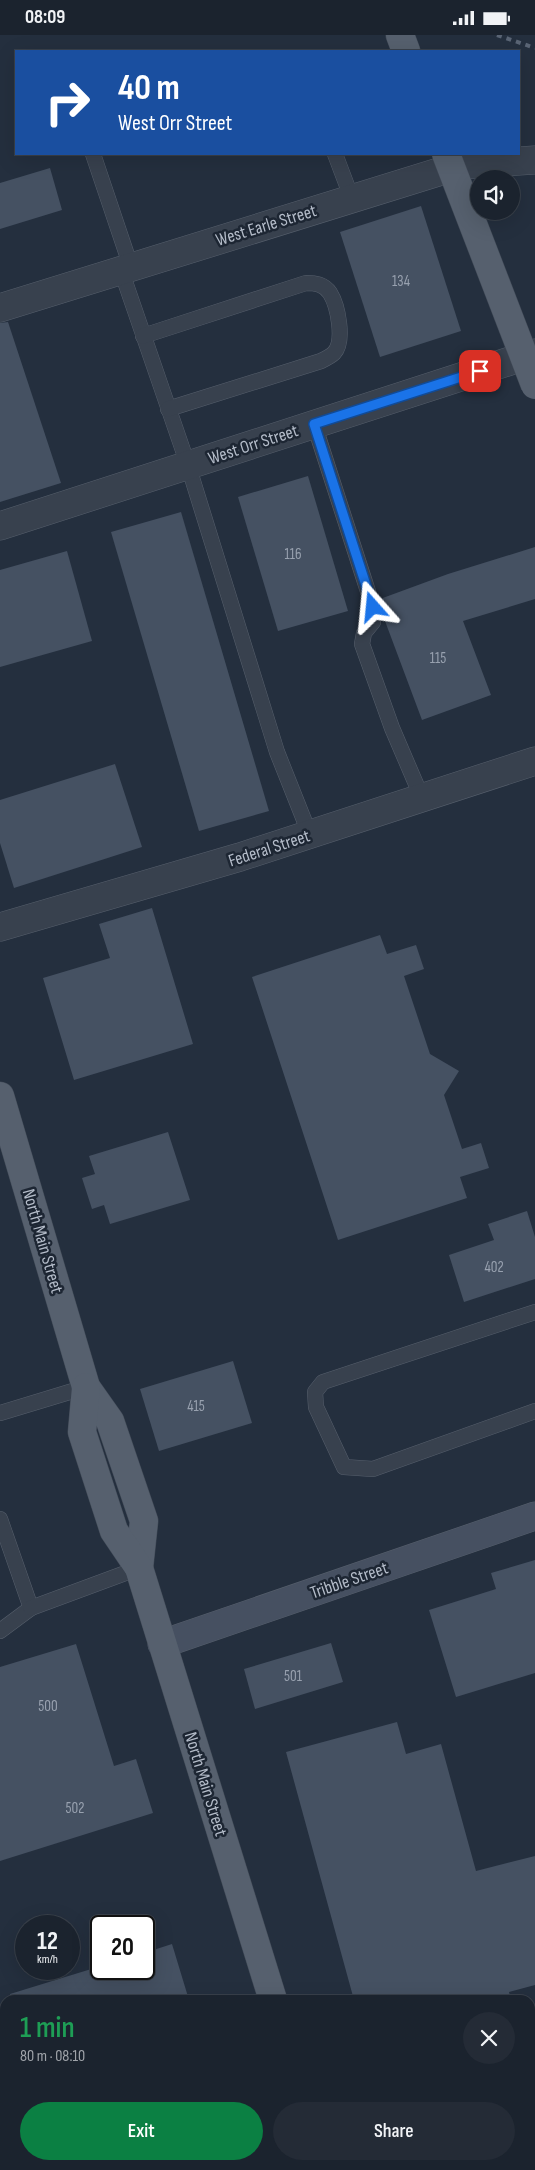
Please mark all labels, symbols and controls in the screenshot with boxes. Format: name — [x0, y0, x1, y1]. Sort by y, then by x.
text: 08:09 — [25, 6, 65, 29]
text: 40 m — [118, 67, 180, 110]
icon: right — [35, 70, 100, 135]
text: West Orr Street — [118, 110, 232, 137]
map controls — [470, 170, 520, 220]
button: sound — [470, 170, 520, 220]
street label: West Earle Street — [213, 200, 319, 251]
house number: 134 — [392, 272, 410, 291]
pin — [459, 350, 501, 392]
icon: arrive — [466, 357, 494, 385]
street label: West Orr Street — [205, 420, 301, 469]
house number: 116 — [284, 545, 302, 564]
position arrow — [346, 580, 398, 632]
house number: 115 — [430, 649, 446, 668]
street label: Federal Street — [226, 825, 313, 872]
street label: North Main Street — [18, 1187, 68, 1296]
house number: 402 — [484, 1258, 504, 1277]
house number: 415 — [187, 1397, 205, 1416]
street label: Tribble Street — [308, 1557, 391, 1604]
house number: 501 — [284, 1667, 303, 1686]
house number: 500 — [38, 1697, 58, 1716]
street label: North Main Street — [180, 1730, 231, 1839]
house number: 502 — [66, 1799, 84, 1818]
speed limit sign: 20 — [90, 1915, 155, 1980]
text: 12 — [37, 1926, 58, 1957]
text: km/h — [37, 1952, 58, 1967]
text: 1 min — [20, 2010, 75, 2046]
button: close — [463, 2012, 515, 2064]
text: 80 m · 08:10 — [20, 2047, 85, 2066]
button: Exit — [20, 2102, 263, 2160]
button: Share — [273, 2102, 515, 2160]

